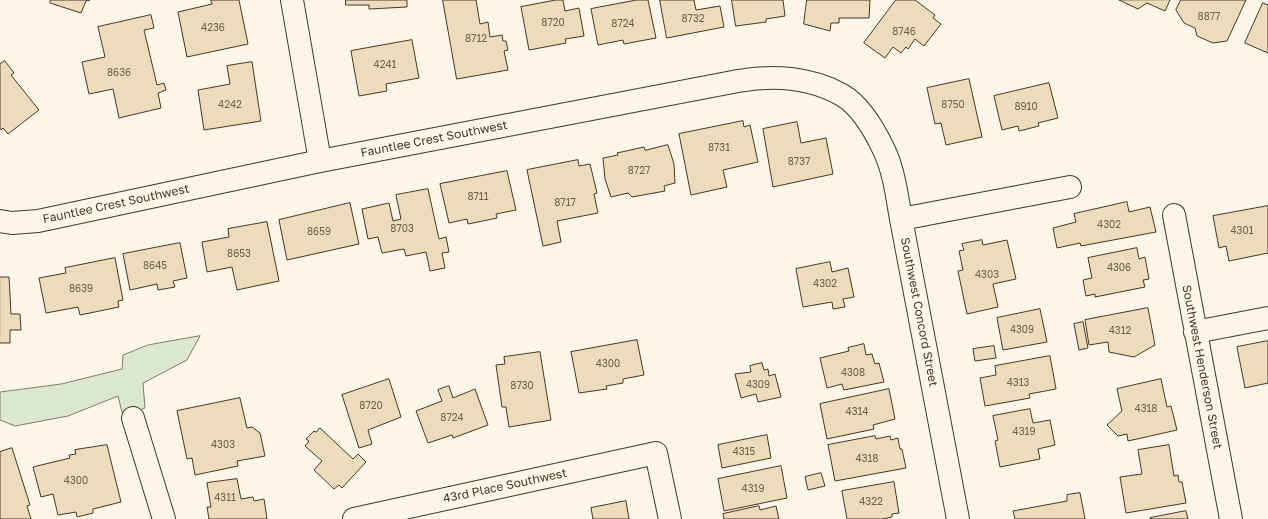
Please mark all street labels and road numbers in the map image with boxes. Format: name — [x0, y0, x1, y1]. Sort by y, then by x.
street label: Fauntlee Crest Southwest — [359, 118, 509, 160]
street label: Fauntlee Crest Southwest — [41, 181, 191, 227]
street label: Southwest Concord Street — [897, 236, 941, 388]
street label: Southwest Henderson Street — [1179, 284, 1225, 450]
street label: 43rd Place Southwest — [442, 466, 568, 506]

